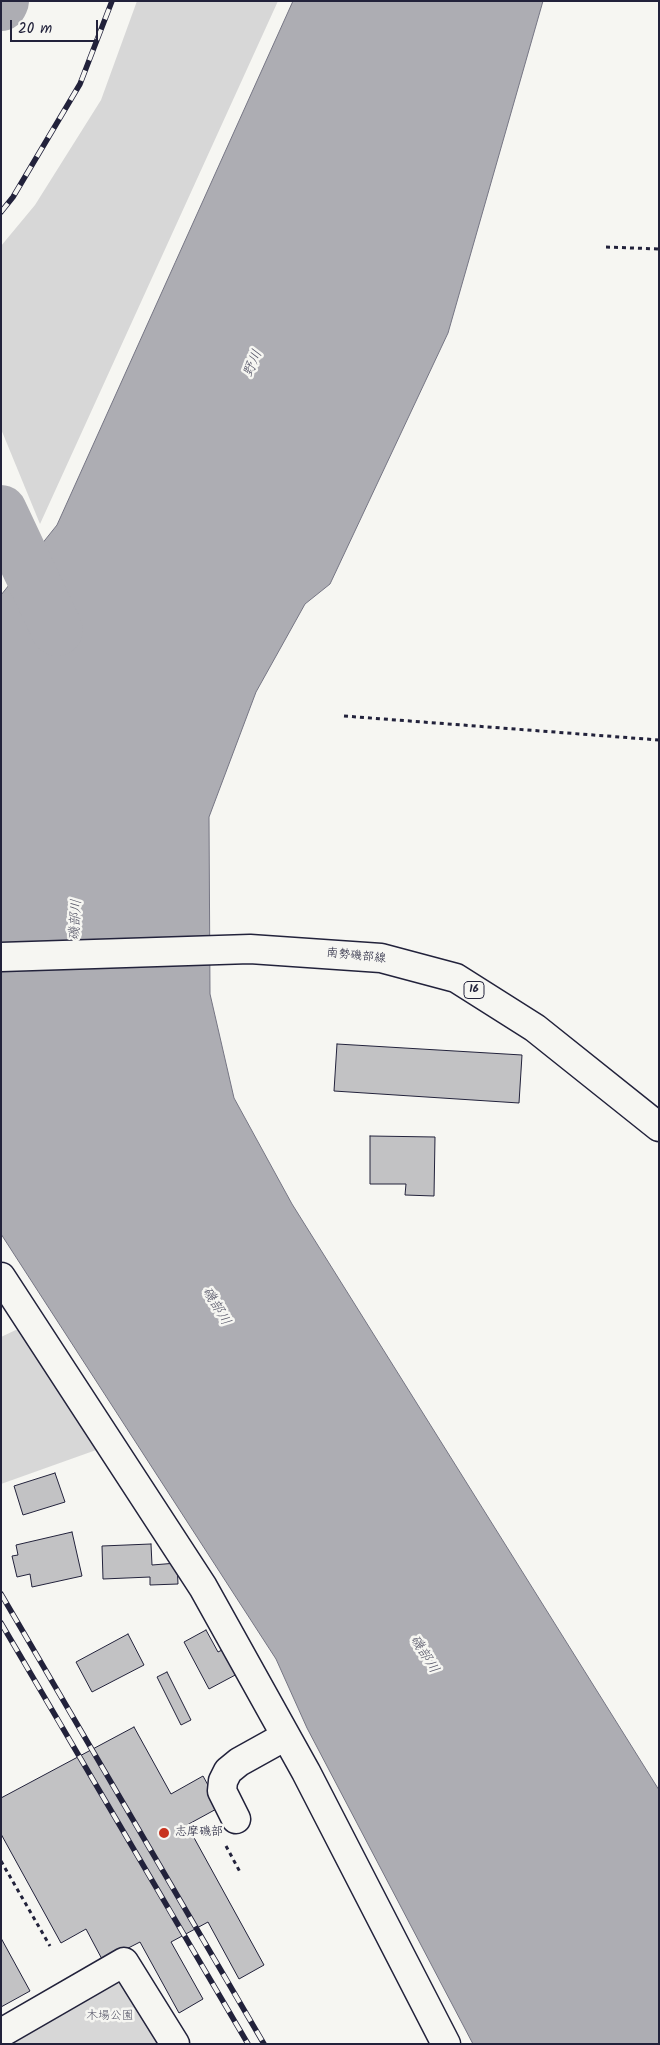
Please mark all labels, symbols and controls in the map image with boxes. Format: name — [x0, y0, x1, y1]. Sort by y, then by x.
scale bar — [12, 10, 100, 42]
text: 20 m — [18, 17, 52, 41]
water label: 野川 — [241, 348, 267, 380]
water label: 磯部川 — [68, 899, 86, 941]
street label: 南勢磯部線 — [325, 947, 387, 967]
road number: 16 — [464, 982, 484, 998]
water label: 磯部川 — [197, 1285, 233, 1329]
water label: 磯部川 — [405, 1633, 441, 1677]
marker: 志摩磯部 — [157, 1826, 171, 1840]
place label: 志摩磯部 — [175, 1826, 223, 1840]
park label: 木場公園 — [86, 2010, 134, 2024]

